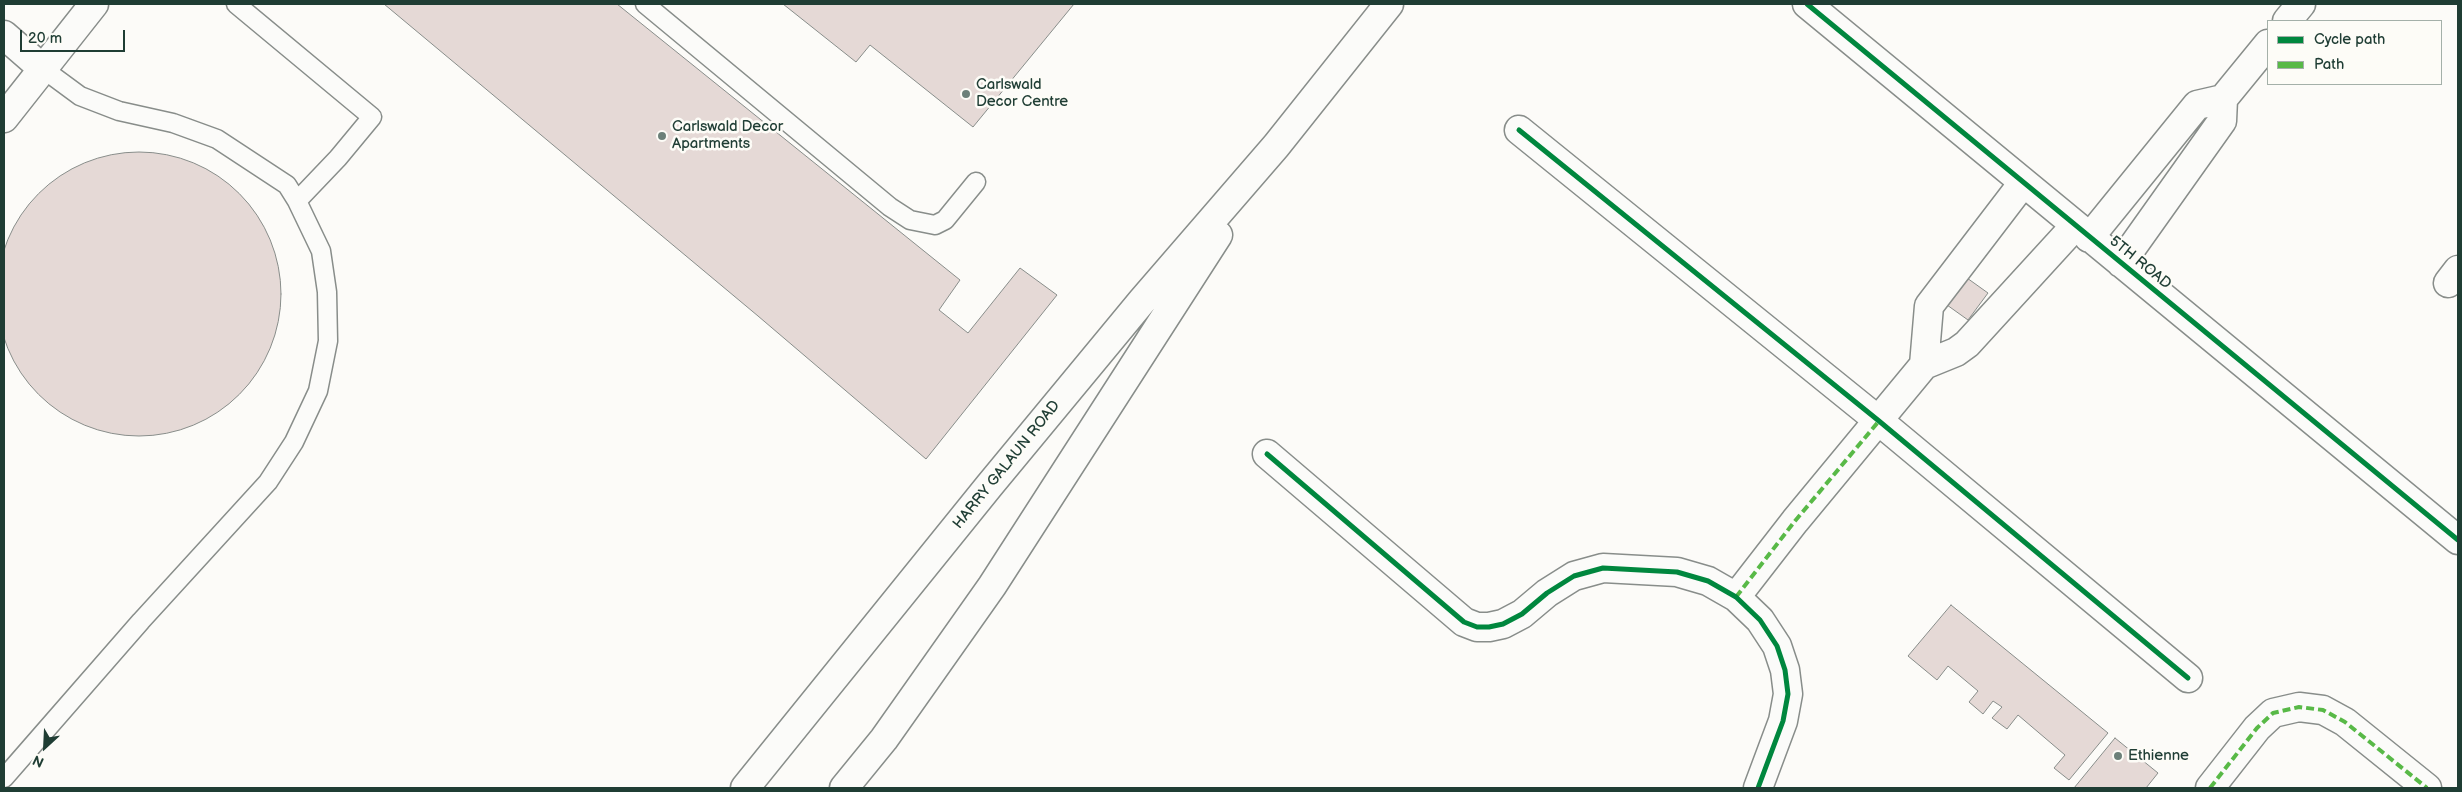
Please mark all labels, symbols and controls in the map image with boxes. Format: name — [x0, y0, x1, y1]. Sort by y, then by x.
scale bar — [22, 20, 128, 52]
legend — [2267, 20, 2442, 85]
text: 20 m — [28, 29, 62, 48]
text: Cycle path — [2314, 30, 2385, 49]
text: Path — [2314, 55, 2344, 74]
place label: Carlswald Decor Centre — [976, 76, 1068, 111]
marker: Carlswald Decor Centre — [960, 88, 972, 100]
place label: Carlswald Decor Apartments — [672, 118, 783, 153]
marker: Carlswald Decor Apartments — [656, 130, 668, 142]
street label: 5TH ROAD — [2105, 233, 2175, 293]
street label: HARRY GALAUN ROAD — [950, 397, 1064, 533]
north arrow — [20, 722, 70, 772]
place label: Ethienne — [2128, 747, 2189, 765]
marker: Ethienne — [2112, 750, 2124, 762]
text: N — [30, 751, 47, 771]

